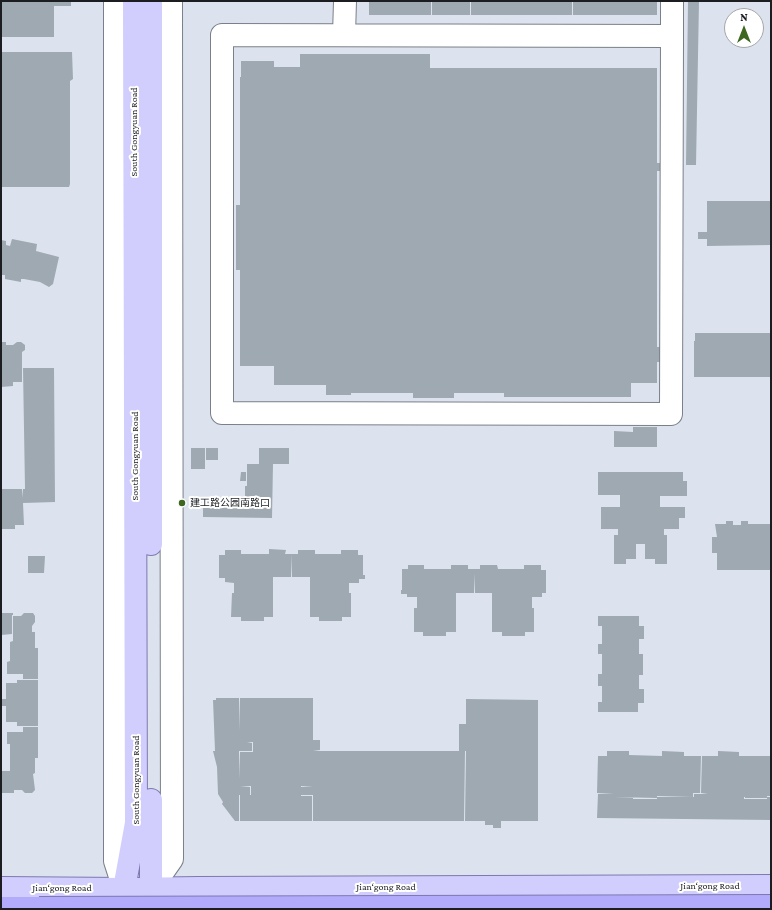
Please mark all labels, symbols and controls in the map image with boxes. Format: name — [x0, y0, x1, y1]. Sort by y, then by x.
north arrow — [724, 8, 764, 48]
text: N — [740, 11, 748, 23]
street label: South Gongyuan Road — [128, 87, 140, 177]
street label: South Gongyuan Road — [129, 411, 141, 501]
place label: 建工路公园南路口 — [190, 497, 270, 509]
marker: 建工路公园南路口 — [177, 498, 187, 508]
street label: South Gongyuan Road — [130, 735, 142, 825]
street label: Jian‘gong Road — [680, 880, 740, 892]
street label: Jian‘gong Road — [356, 881, 416, 893]
street label: Jian‘gong Road — [32, 882, 92, 894]

